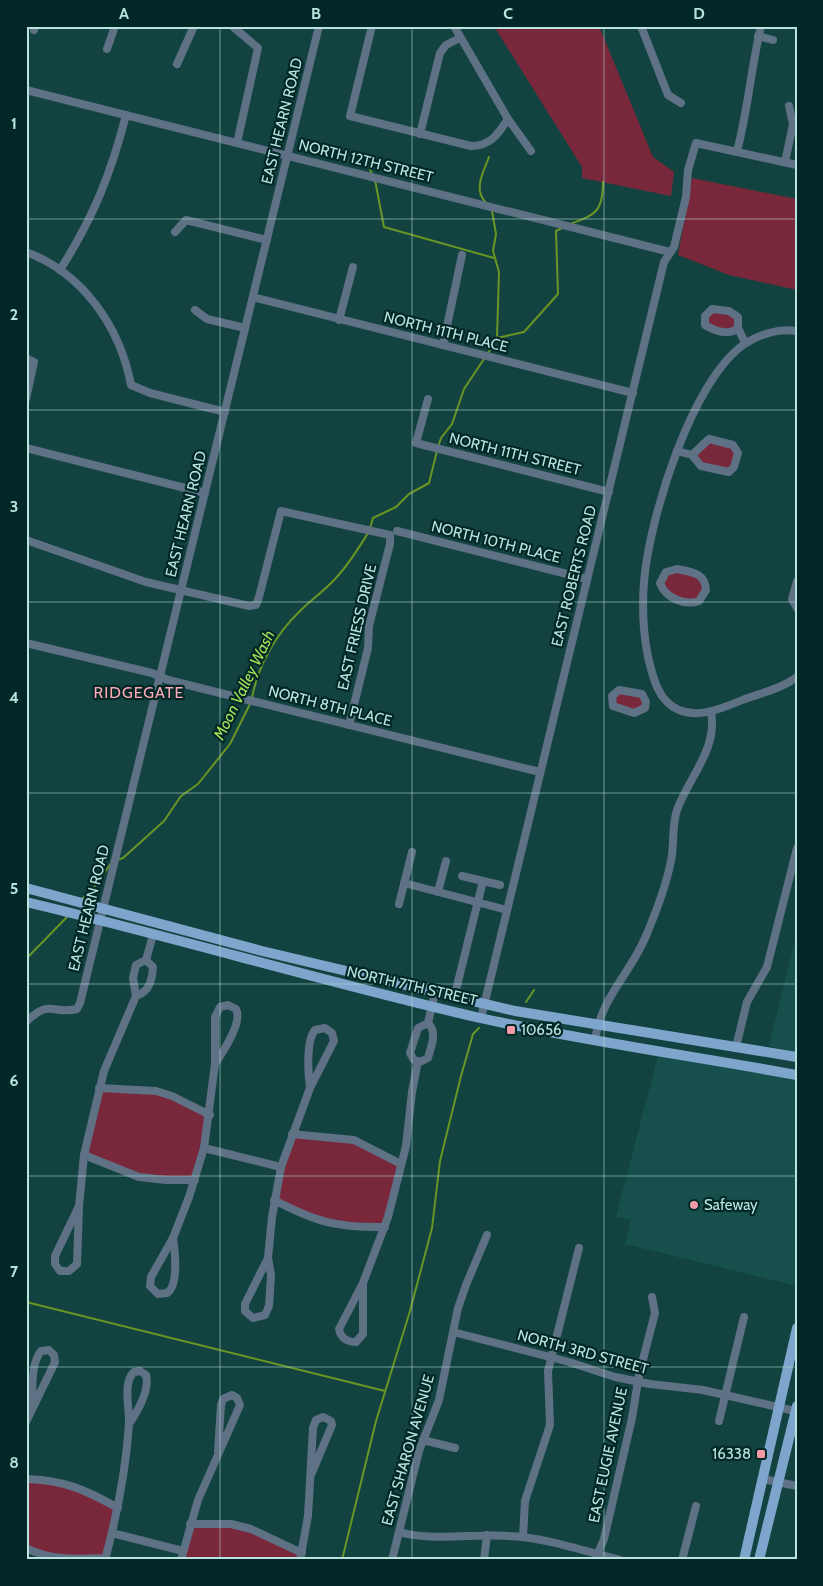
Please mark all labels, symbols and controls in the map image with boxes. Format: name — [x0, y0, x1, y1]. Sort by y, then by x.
text: A — [119, 4, 129, 23]
text: B — [311, 4, 321, 23]
text: C — [503, 4, 513, 23]
text: D — [693, 4, 705, 23]
street label: EAST HEARN ROAD — [258, 56, 306, 186]
text: 1 — [11, 114, 17, 133]
street label: NORTH 12TH STREET — [297, 136, 435, 186]
text: 2 — [10, 305, 18, 324]
street label: NORTH 11TH PLACE — [382, 308, 510, 356]
street label: NORTH 11TH STREET — [447, 429, 583, 479]
street label: EAST HEARN ROAD — [162, 449, 210, 579]
text: 3 — [10, 497, 18, 516]
street label: EAST ROBERTS ROAD — [548, 503, 600, 649]
street label: NORTH 10TH PLACE — [429, 517, 563, 567]
street label: EAST FRIESS DRIVE — [334, 562, 380, 692]
water label: Moon Valley Wash — [209, 627, 279, 744]
street label: NORTH 8TH PLACE — [266, 682, 394, 730]
district label: RIDGEGATE — [94, 683, 184, 702]
text: 4 — [9, 688, 19, 707]
street label: EAST HEARN ROAD — [65, 843, 113, 973]
text: 5 — [10, 879, 18, 898]
street label: NORTH 7TH STREET — [345, 962, 479, 1010]
place label: 10656 — [521, 1021, 562, 1039]
marker: 10656 — [505, 1024, 517, 1036]
text: 6 — [10, 1071, 19, 1090]
place label: Safeway — [704, 1196, 758, 1214]
marker: Safeway — [688, 1199, 700, 1211]
text: 7 — [10, 1262, 19, 1281]
street label: NORTH 3RD STREET — [516, 1326, 650, 1378]
street label: EAST SHARON AVENUE — [378, 1372, 438, 1528]
street label: EAST EUGIE AVENUE — [585, 1386, 631, 1524]
place label: 16338 — [712, 1445, 751, 1463]
marker: 16338 — [755, 1448, 767, 1460]
text: 8 — [9, 1453, 19, 1472]

